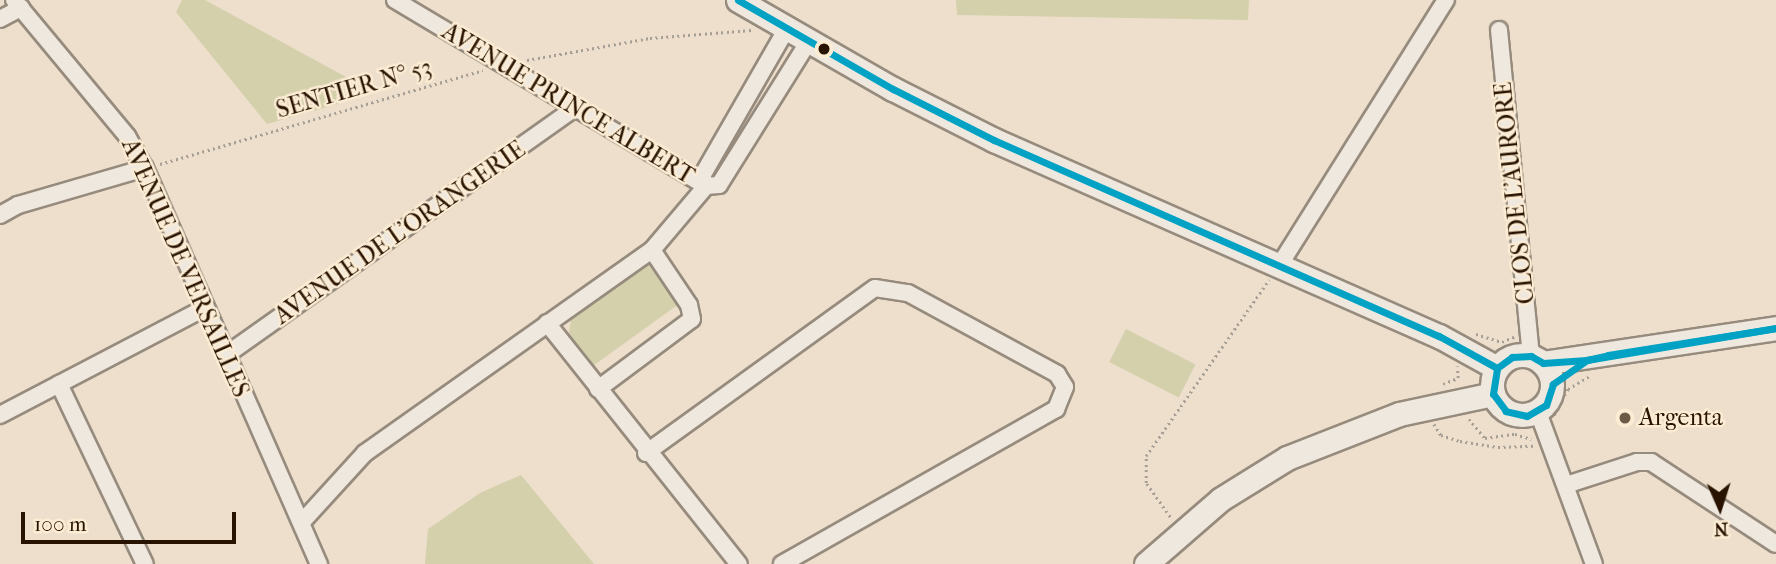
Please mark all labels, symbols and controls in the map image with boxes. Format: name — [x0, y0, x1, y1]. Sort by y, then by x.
street label: AVENUE PRINCE ALBERT — [437, 17, 699, 191]
unlabelled marker — [817, 42, 831, 56]
street label: SENTIER N° 53 — [273, 53, 435, 125]
street label: CLOS DE L'AURORE — [1489, 81, 1541, 305]
street label: AVENUE DE VERSAILLES — [115, 134, 255, 402]
street label: AVENUE DE L'ORANGERIE — [269, 135, 531, 331]
place label: Argenta — [1639, 404, 1723, 432]
marker: Argenta — [1617, 410, 1633, 426]
north arrow — [1685, 473, 1755, 543]
scale bar — [24, 498, 240, 542]
text: 100 m — [34, 512, 87, 536]
text: N — [1713, 518, 1729, 540]

